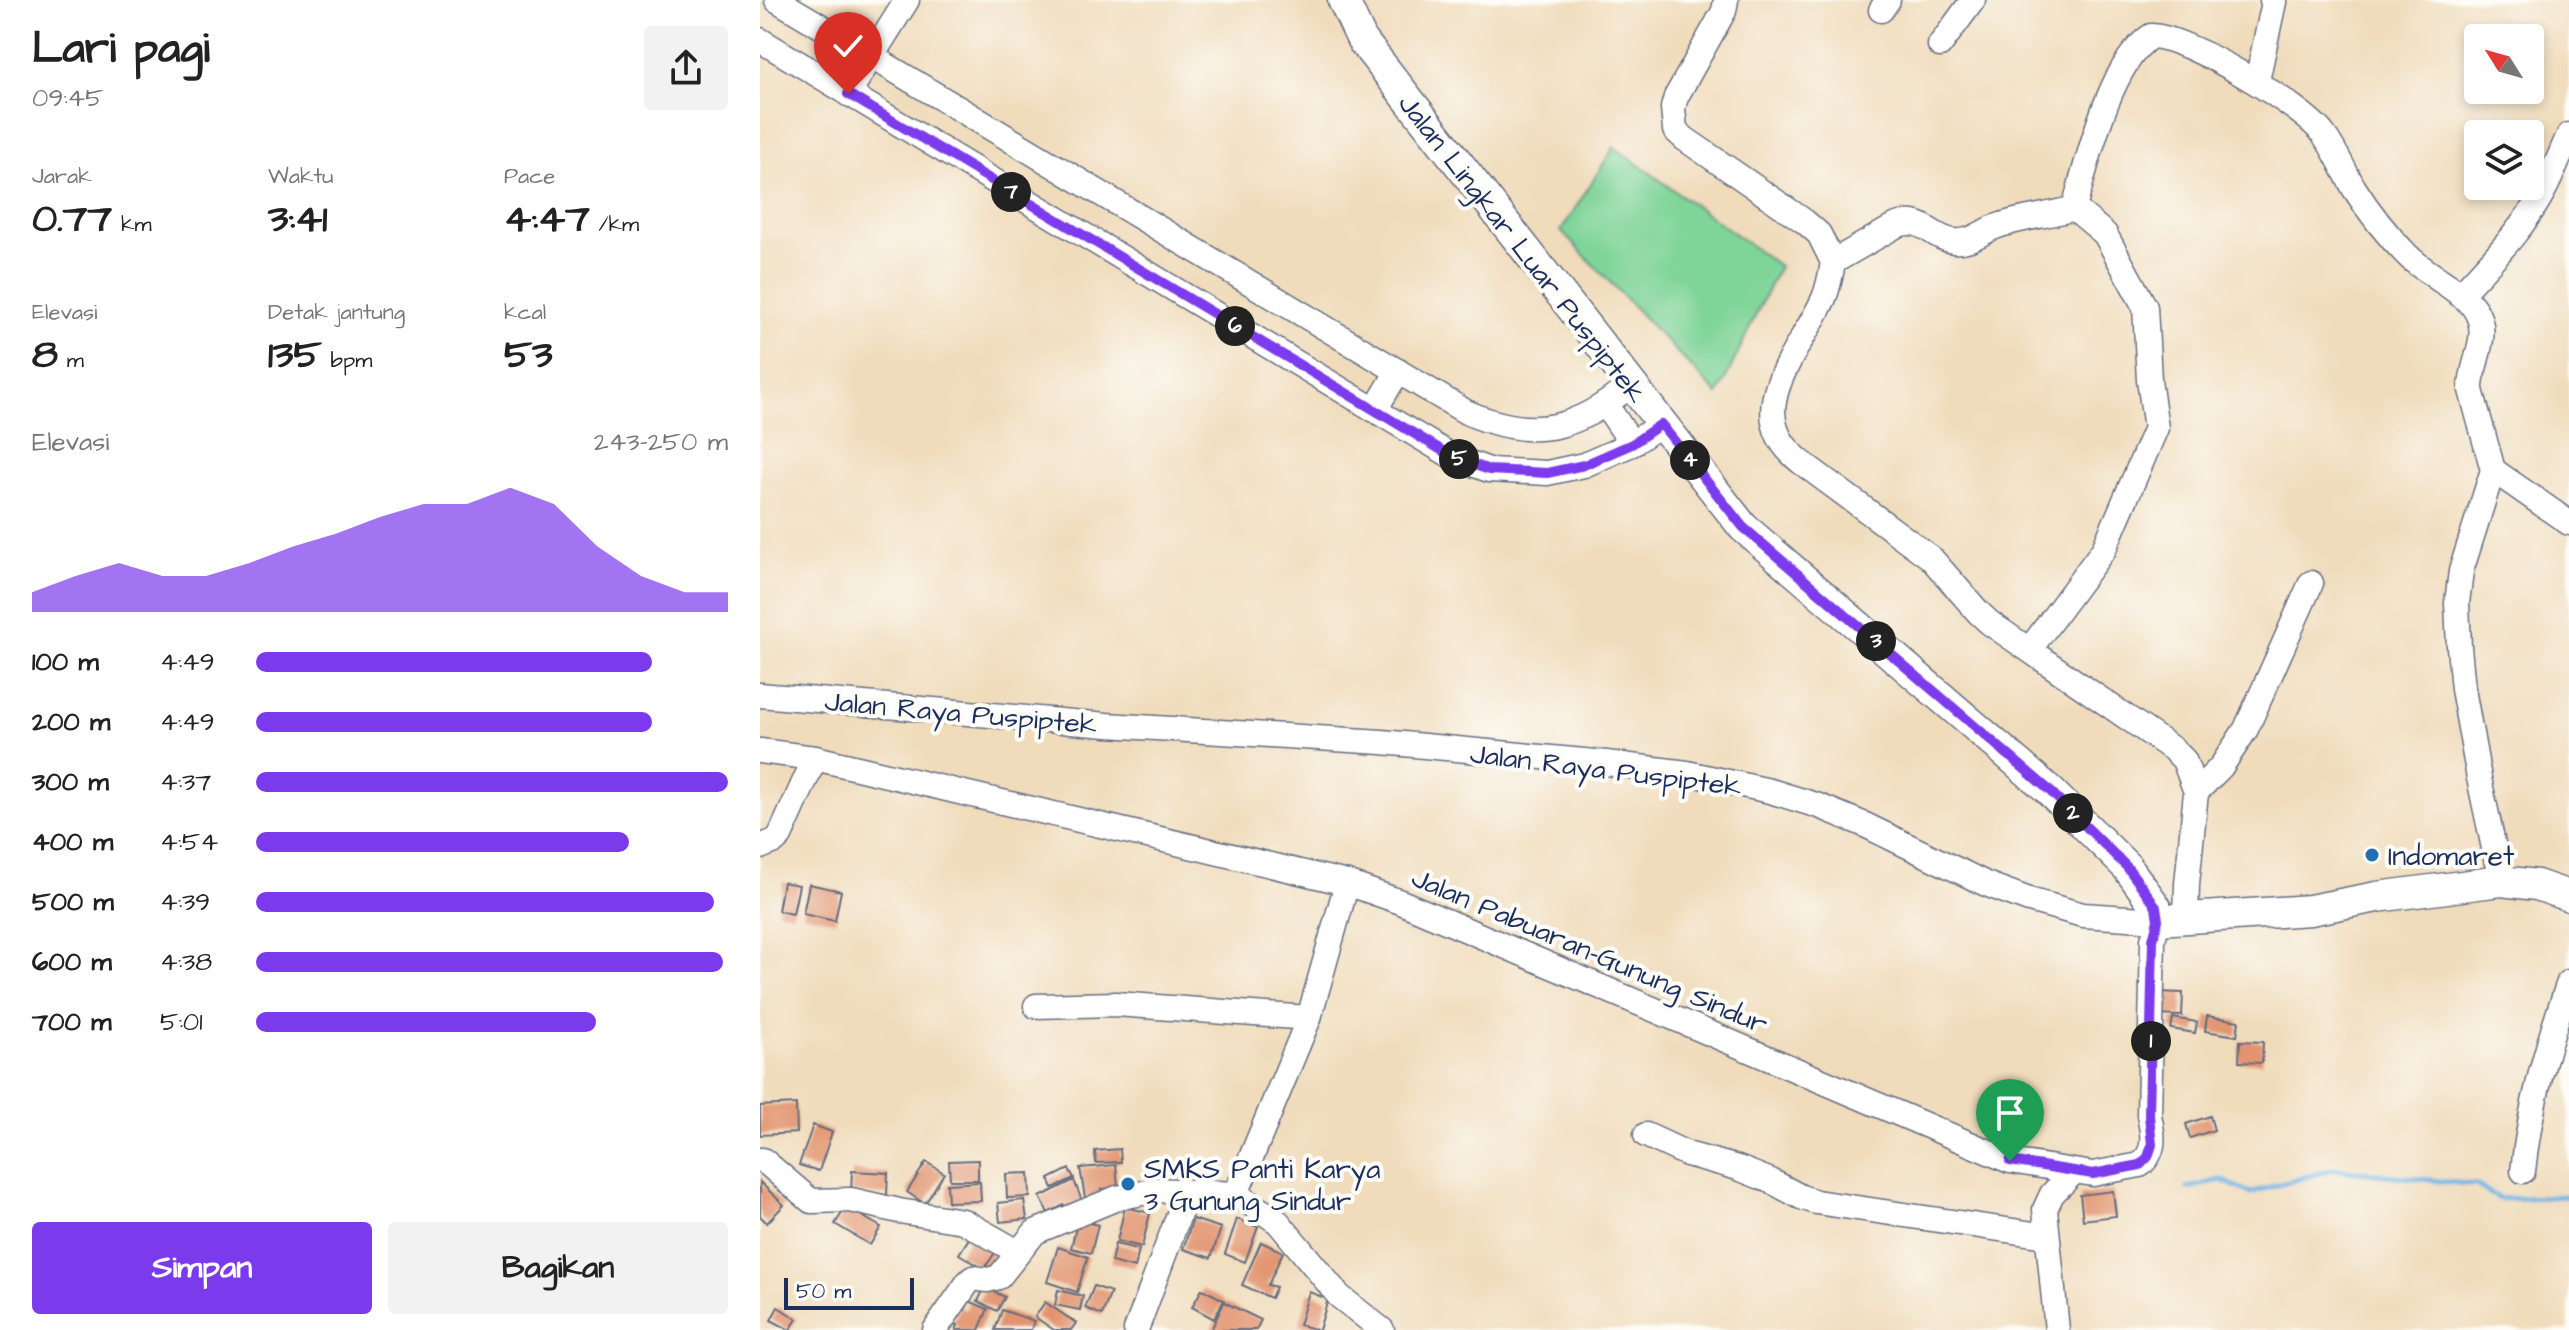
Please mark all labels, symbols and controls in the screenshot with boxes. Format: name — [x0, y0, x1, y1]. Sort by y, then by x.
pin — [814, 12, 882, 94]
text: Lari pagi — [32, 19, 210, 80]
icon: check — [826, 24, 870, 68]
north arrow — [2464, 24, 2544, 104]
map controls — [2464, 24, 2544, 200]
button: share — [644, 26, 728, 110]
text: 09:45 — [32, 80, 104, 116]
street label: Jalan Lingkar Luar Puspiptek — [1388, 86, 1655, 412]
button: layers — [2464, 120, 2544, 200]
text: Jarak — [32, 161, 92, 192]
text: Waktu — [268, 161, 333, 192]
text: Pace — [504, 161, 555, 192]
pin: 7 — [991, 172, 1031, 212]
text: 7 — [1004, 176, 1018, 207]
text: 0.77 — [32, 192, 112, 247]
text: 3:41 — [268, 192, 327, 247]
text: 4:47 — [504, 192, 590, 247]
text: km — [112, 209, 152, 240]
text: /km — [590, 209, 639, 240]
text: Elevasi — [32, 297, 97, 328]
text: Detak jantung — [268, 297, 405, 328]
text: kcal — [504, 297, 546, 328]
pin: 6 — [1215, 306, 1255, 346]
text: 6 — [1228, 310, 1242, 341]
text: 8 — [32, 328, 58, 383]
text: 135 — [268, 328, 322, 383]
text: 53 — [504, 328, 553, 383]
text: m — [58, 345, 84, 376]
text: bpm — [322, 345, 372, 376]
text: Elevasi — [32, 424, 109, 460]
text: 243–250 m — [594, 424, 728, 460]
pin: 5 — [1439, 439, 1479, 479]
pin: 4 — [1670, 440, 1710, 480]
text: 5 — [1451, 443, 1467, 474]
text: 4 — [1683, 444, 1697, 475]
pin: 3 — [1856, 621, 1896, 661]
text: 3 — [1870, 625, 1882, 656]
text: 100 m — [32, 644, 99, 680]
text: 4:49 — [160, 644, 215, 680]
street label: Jalan Raya Puspiptek — [823, 682, 1099, 747]
text: 200 m — [32, 704, 110, 740]
text: 4:49 — [160, 704, 215, 740]
street label: Jalan Raya Puspiptek — [1468, 734, 1744, 808]
text: 300 m — [32, 764, 109, 800]
text: 4:37 — [160, 764, 211, 800]
pin: 2 — [2053, 793, 2093, 833]
text: 2 — [2067, 797, 2079, 828]
text: 400 m — [32, 824, 113, 860]
text: 4:54 — [160, 824, 218, 860]
place label: Indomaret — [2388, 837, 2515, 876]
marker: Indomaret — [2363, 846, 2381, 864]
street label: Jalan Pabuaran–Gunung Sindur — [1405, 859, 1773, 1045]
text: 500 m — [32, 884, 114, 920]
text: 4:39 — [160, 884, 210, 920]
text: 600 m — [32, 944, 112, 980]
text: 4:38 — [160, 944, 212, 980]
text: 700 m — [32, 1004, 111, 1040]
text: 5:01 — [160, 1004, 202, 1040]
pin: 1 — [2131, 1021, 2171, 1061]
text: 1 — [2150, 1025, 2152, 1056]
pin — [1976, 1079, 2044, 1161]
icon: arrive — [1988, 1091, 2032, 1135]
place label: SMKS Panti Karya 3 Gunung Sindur — [1144, 1150, 1380, 1222]
marker: SMKS Panti Karya 3 Gunung Sindur — [1119, 1175, 1137, 1193]
button: Simpan — [32, 1222, 372, 1314]
button: Bagikan — [388, 1222, 728, 1314]
scale bar — [784, 1274, 914, 1310]
text: 50 m — [796, 1276, 851, 1307]

